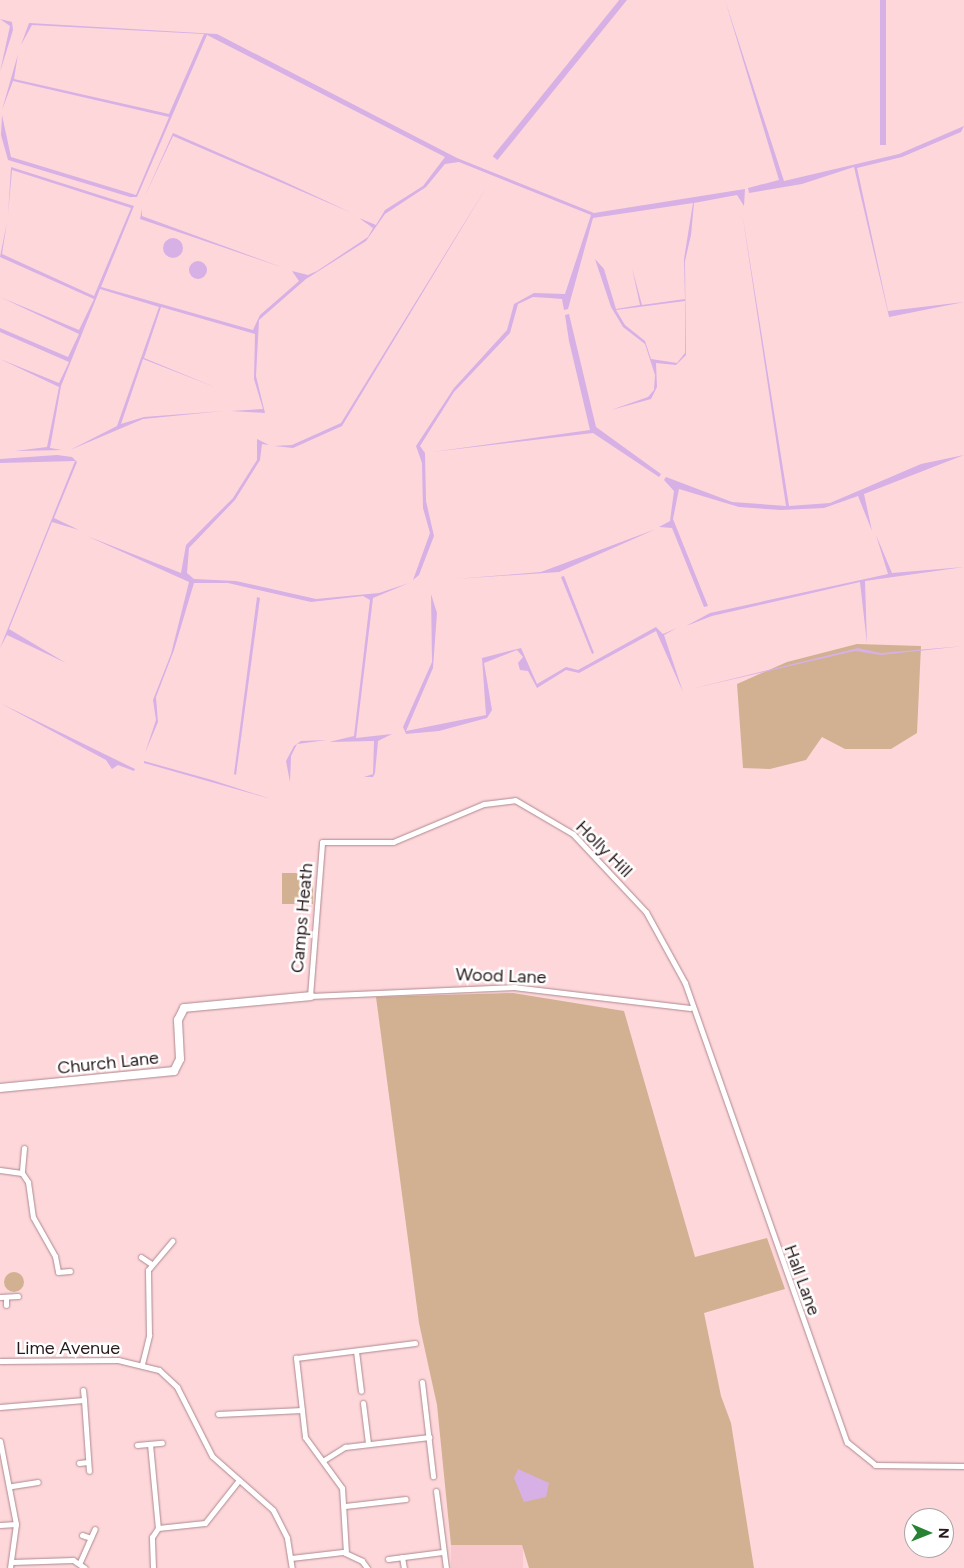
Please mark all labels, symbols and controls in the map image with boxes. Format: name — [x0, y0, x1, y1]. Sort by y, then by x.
street label: Holly Hill — [571, 816, 637, 882]
street label: Camps Heath — [286, 862, 318, 974]
street label: Wood Lane — [455, 964, 547, 988]
street label: Church Lane — [56, 1047, 160, 1079]
street label: Hall Lane — [779, 1242, 825, 1318]
street label: Lime Avenue — [16, 1337, 120, 1359]
north arrow — [904, 1508, 954, 1558]
text: N — [935, 1528, 952, 1539]

